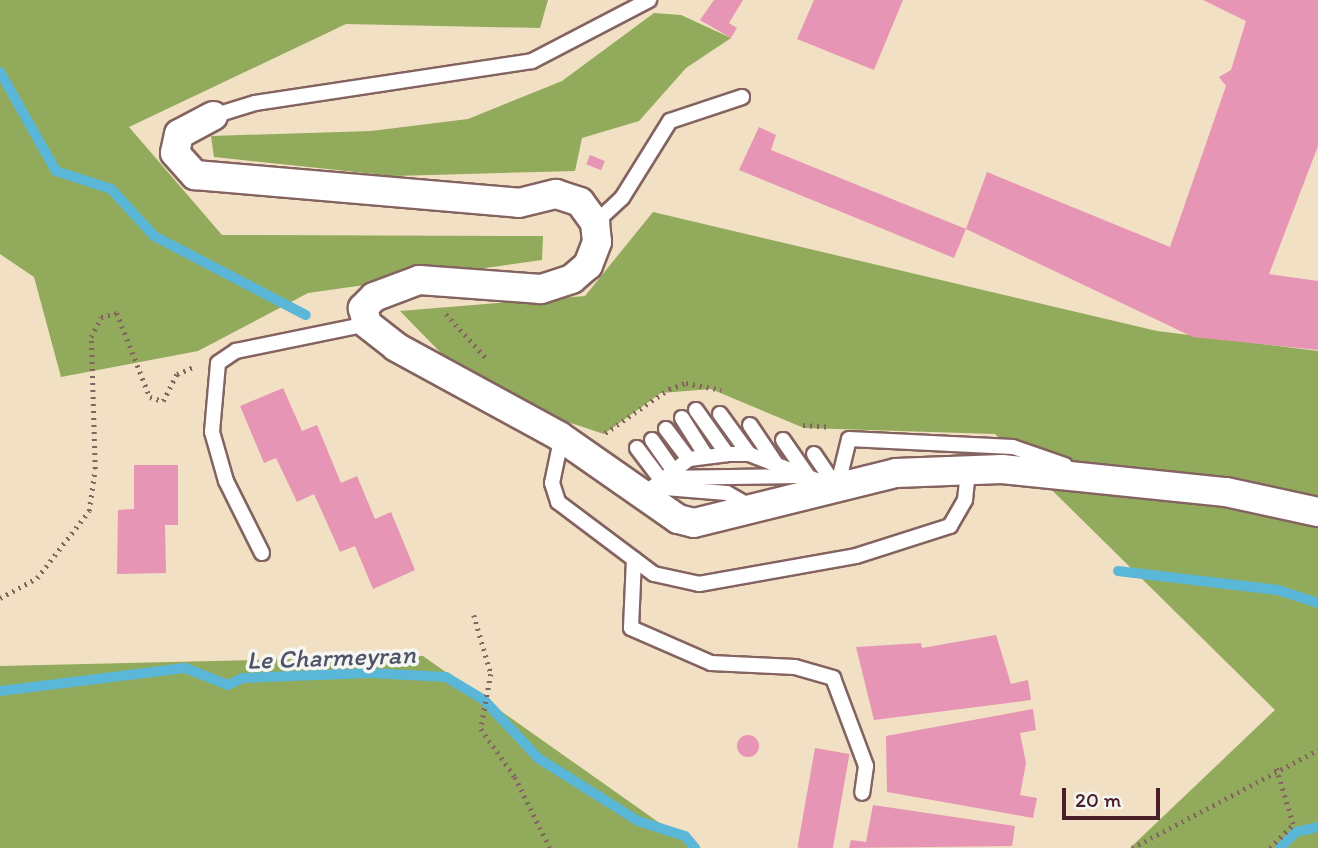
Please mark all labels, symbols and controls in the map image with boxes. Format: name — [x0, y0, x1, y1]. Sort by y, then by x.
water label: Le Charmeyran — [246, 639, 416, 677]
scale bar — [1066, 774, 1164, 818]
text: 20 m — [1075, 787, 1121, 812]

